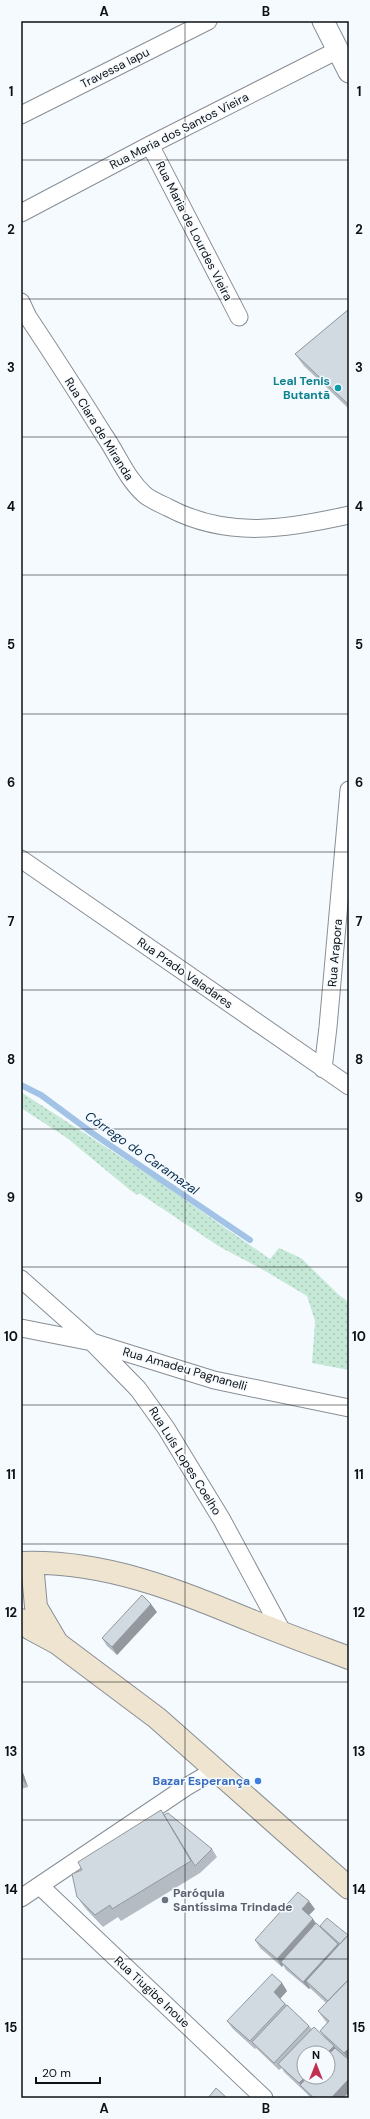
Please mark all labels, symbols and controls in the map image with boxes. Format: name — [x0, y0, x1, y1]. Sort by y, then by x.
text: A — [99, 3, 109, 20]
text: B — [262, 3, 270, 20]
street label: Travessa Iapu — [78, 44, 152, 92]
text: 1 — [9, 83, 13, 100]
text: 1 — [357, 83, 361, 100]
street label: Rua Maria dos Santos Vieira — [107, 89, 251, 173]
street label: Rua Maria de Lourdes Vieira — [152, 159, 236, 303]
text: 2 — [7, 221, 15, 238]
text: 2 — [355, 221, 363, 238]
text: 3 — [7, 359, 15, 376]
text: 3 — [355, 359, 363, 376]
place label: Leal Tenis Butantã — [273, 373, 330, 403]
street label: Rua Clara de Miranda — [61, 375, 137, 483]
marker: Leal Tenis Butantã — [333, 383, 343, 393]
text: 4 — [7, 498, 15, 515]
text: 4 — [355, 498, 363, 515]
text: 5 — [7, 636, 15, 653]
text: 5 — [355, 636, 363, 653]
text: 6 — [7, 774, 15, 791]
text: 6 — [355, 774, 363, 791]
text: 7 — [8, 913, 15, 930]
text: 7 — [356, 913, 363, 930]
street label: Rua Arapora — [324, 918, 346, 988]
street label: Rua Prado Valadares — [134, 934, 236, 1012]
text: 8 — [7, 1051, 15, 1068]
text: 8 — [355, 1051, 363, 1068]
water label: Córrego do Caramazal — [82, 1107, 203, 1199]
text: 9 — [7, 1189, 15, 1206]
text: 9 — [355, 1189, 363, 1206]
text: 10 — [4, 1328, 18, 1345]
text: 10 — [352, 1328, 366, 1345]
street label: Rua Amadeu Pagnanelli — [121, 1344, 249, 1394]
street label: Rua Luís Lopes Coelho — [145, 1404, 225, 1518]
text: 11 — [6, 1466, 16, 1483]
text: 11 — [354, 1466, 364, 1483]
text: 12 — [5, 1604, 17, 1621]
text: 12 — [353, 1604, 365, 1621]
text: 13 — [5, 1743, 17, 1760]
text: 13 — [353, 1743, 365, 1760]
place label: Bazar Esperança — [153, 1773, 250, 1789]
marker: Bazar Esperança — [253, 1776, 263, 1786]
text: 14 — [4, 1881, 18, 1898]
text: 14 — [352, 1881, 366, 1898]
place label: Paróquia Santíssima Trindade — [173, 1885, 292, 1915]
marker: Paróquia Santíssima Trindade — [160, 1895, 170, 1905]
street label: Rua Tiugibe Inoue — [111, 1953, 193, 2031]
text: 15 — [5, 2019, 17, 2036]
text: 15 — [353, 2019, 365, 2036]
north arrow — [296, 2045, 336, 2085]
text: N — [312, 2048, 320, 2062]
scale bar — [36, 2059, 100, 2085]
text: 20 m — [42, 2065, 71, 2081]
text: A — [99, 2100, 109, 2117]
text: B — [262, 2100, 270, 2117]

